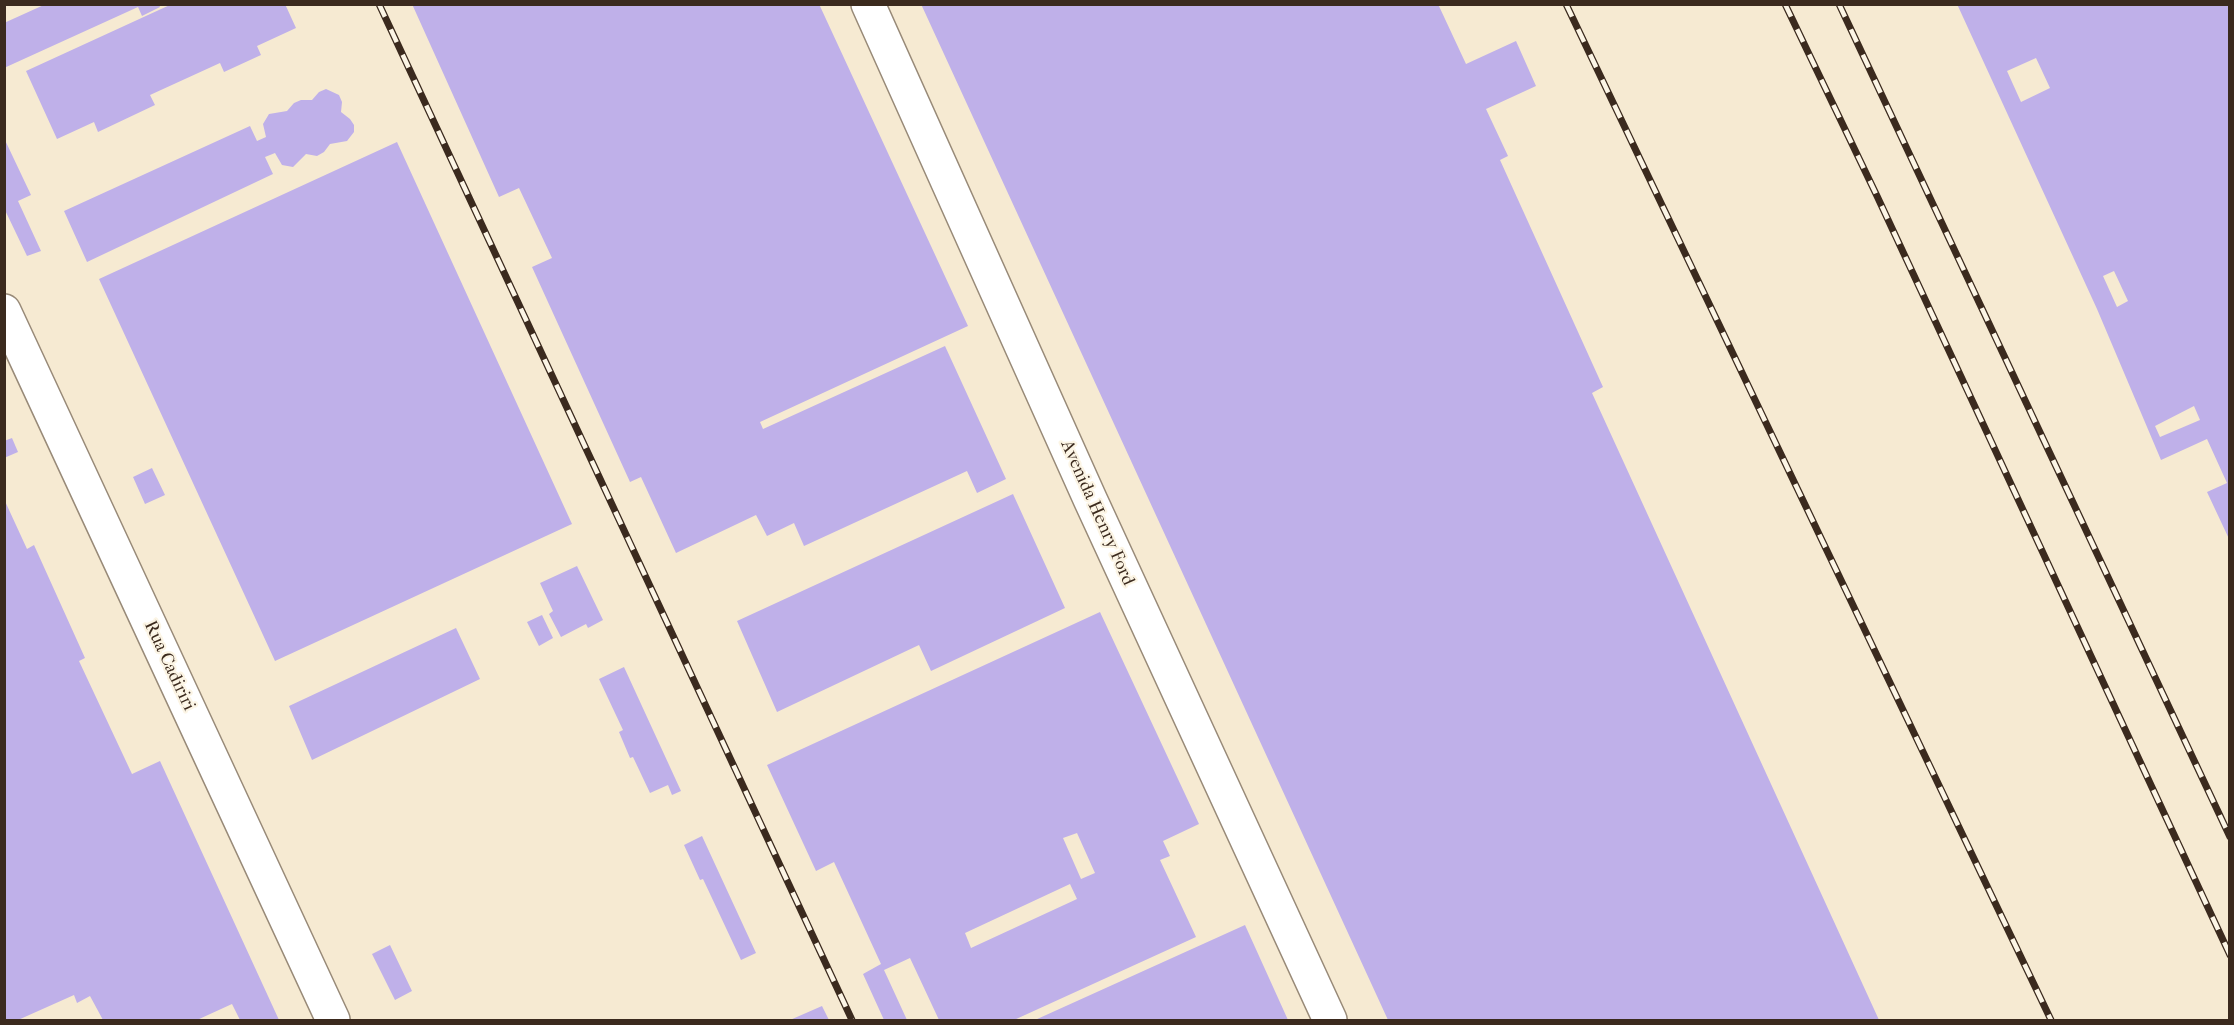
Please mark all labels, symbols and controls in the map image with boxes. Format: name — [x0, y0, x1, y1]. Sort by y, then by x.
street label: Avenida Henry Ford — [1055, 437, 1139, 589]
street label: Rua Cadiriri — [139, 618, 199, 714]

